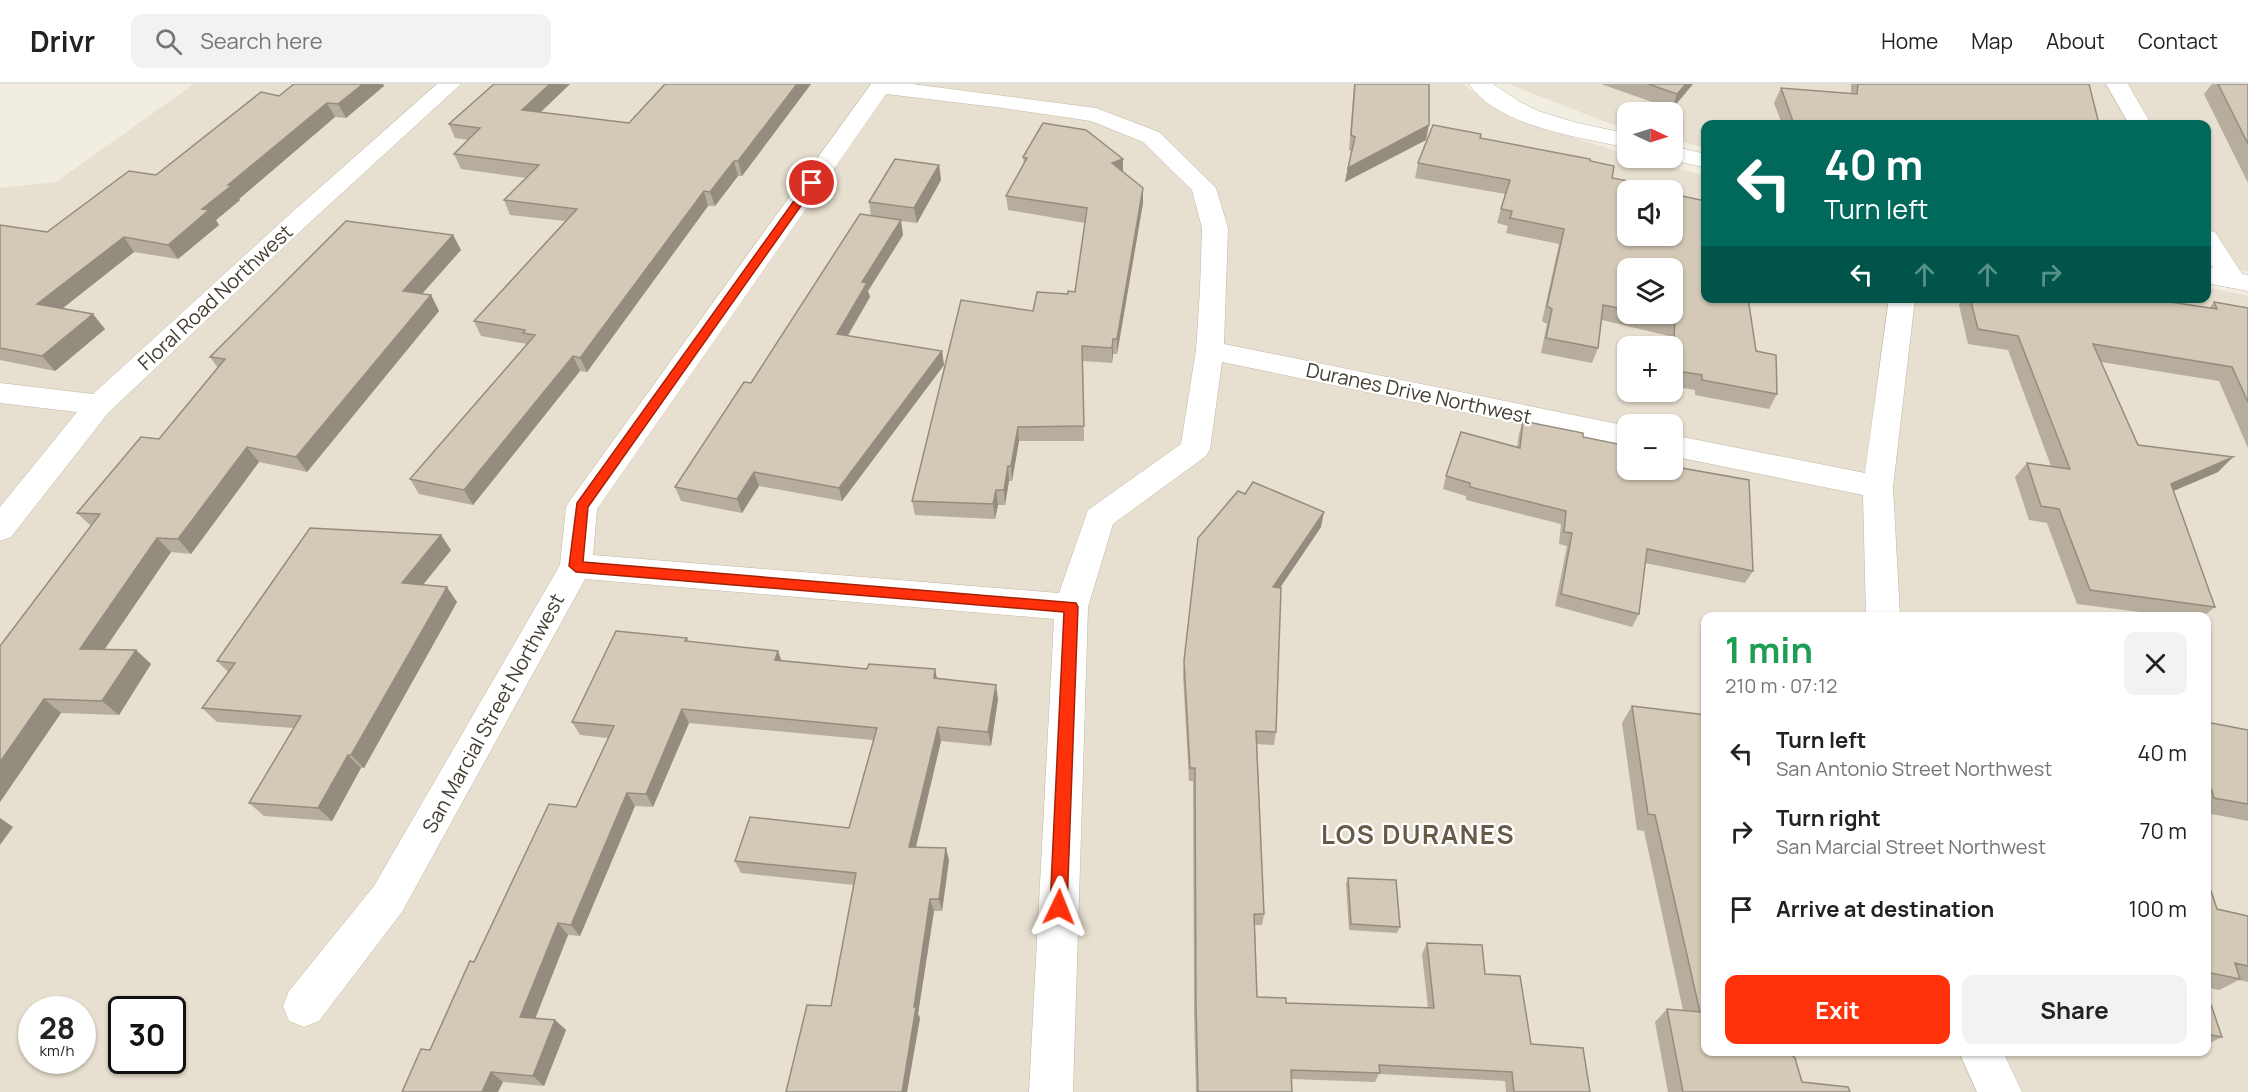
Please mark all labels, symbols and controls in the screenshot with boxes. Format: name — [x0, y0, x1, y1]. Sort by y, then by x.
search box — [131, 14, 551, 68]
text: Drivr — [30, 22, 95, 60]
icon: search — [152, 25, 185, 58]
text: Search here — [200, 26, 323, 56]
text: Home — [1881, 27, 1938, 55]
text: Map — [1971, 27, 2013, 55]
text: About — [2046, 27, 2105, 55]
text: Contact — [2138, 27, 2218, 55]
north arrow — [1617, 102, 1683, 168]
map controls — [1617, 102, 1683, 480]
text: 40 m — [1824, 135, 1923, 193]
icon: left — [1725, 144, 1803, 222]
pin — [786, 157, 837, 208]
icon: arrive — [795, 166, 828, 199]
button: sound — [1617, 180, 1683, 246]
text: Turn left — [1824, 190, 1928, 227]
street label: Floral Road Northwest — [132, 218, 298, 376]
button: layers — [1617, 258, 1683, 324]
icon: left — [1845, 258, 1878, 291]
icon: ahead — [1908, 258, 1941, 291]
icon: ahead — [1971, 258, 2004, 291]
icon: right — [2034, 258, 2067, 291]
button: + — [1617, 336, 1683, 402]
street label: Duranes Drive Northwest — [1304, 356, 1534, 430]
button: − — [1617, 414, 1683, 480]
street label: San Marcial Street Northwest — [416, 588, 570, 838]
text: 1 min — [1725, 625, 1813, 674]
button: close — [2124, 632, 2187, 695]
text: 210 m · 07:12 — [1725, 672, 1837, 699]
text: Turn left — [1776, 725, 1866, 755]
icon: left — [1725, 737, 1758, 770]
text: 40 m — [2138, 738, 2187, 768]
text: San Antonio Street Northwest — [1776, 755, 2052, 782]
text: Turn right — [1776, 803, 1881, 833]
icon: right — [1725, 815, 1758, 848]
district label: LOS DURANES — [1321, 816, 1515, 852]
text: 70 m — [2139, 816, 2187, 846]
text: San Marcial Street Northwest — [1776, 833, 2046, 860]
position arrow — [1027, 875, 1091, 939]
icon: arrive — [1725, 893, 1758, 926]
text: Arrive at destination — [1776, 894, 1994, 924]
text: 100 m — [2129, 894, 2187, 924]
button: Exit — [1725, 975, 1950, 1044]
button: Share — [1962, 975, 2187, 1044]
speed limit sign: 30 — [108, 996, 186, 1074]
text: 28 — [39, 1007, 75, 1048]
text: km/h — [40, 1040, 74, 1061]

